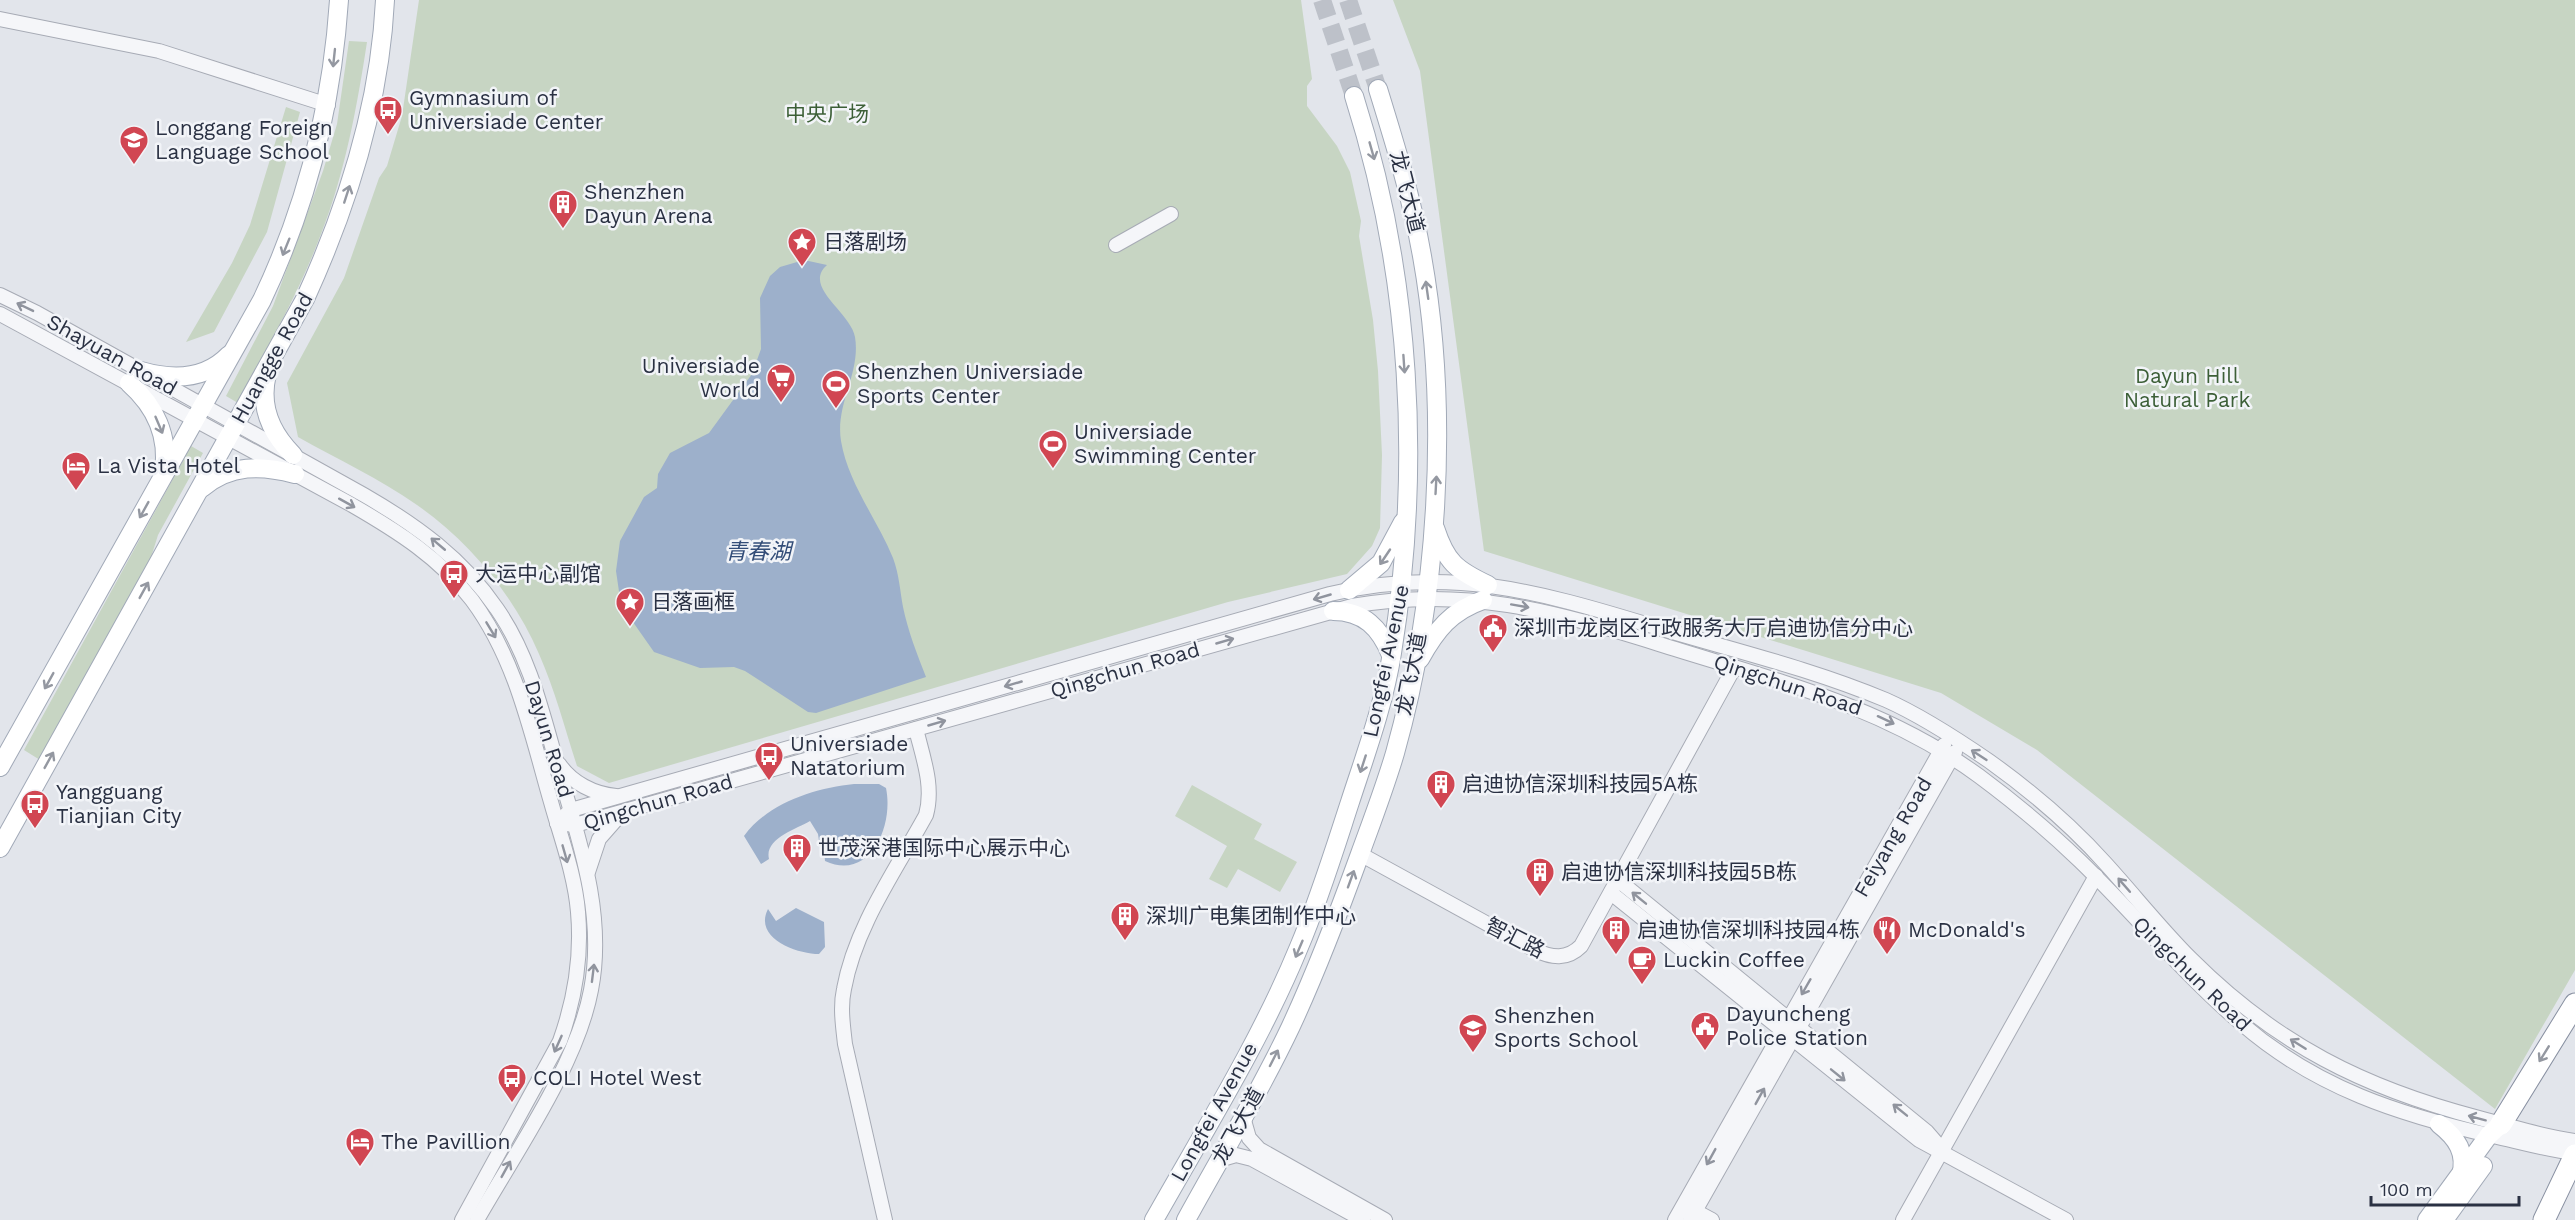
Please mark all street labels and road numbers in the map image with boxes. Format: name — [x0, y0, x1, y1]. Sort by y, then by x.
street label: 龙飞大道 — [1385, 148, 1430, 236]
street label: Huangge Road — [225, 288, 318, 428]
street label: Shayuan Road — [43, 309, 182, 401]
street label: Longfei Avenue — [1357, 582, 1414, 739]
street label: 龙飞大道 — [1390, 630, 1431, 718]
street label: Qingchun Road — [1047, 636, 1203, 703]
street label: Qingchun Road — [1711, 649, 1865, 720]
street label: Dayun Road — [520, 677, 579, 801]
street label: Qingchun Road — [580, 768, 736, 835]
street label: Feiyang Road — [1848, 772, 1937, 901]
street label: Qingchun Road — [2128, 911, 2257, 1036]
street label: 智汇路 — [1481, 912, 1549, 963]
street label: Longfei Avenue — [1165, 1038, 1262, 1186]
street label: 龙飞大道 — [1206, 1083, 1269, 1169]

